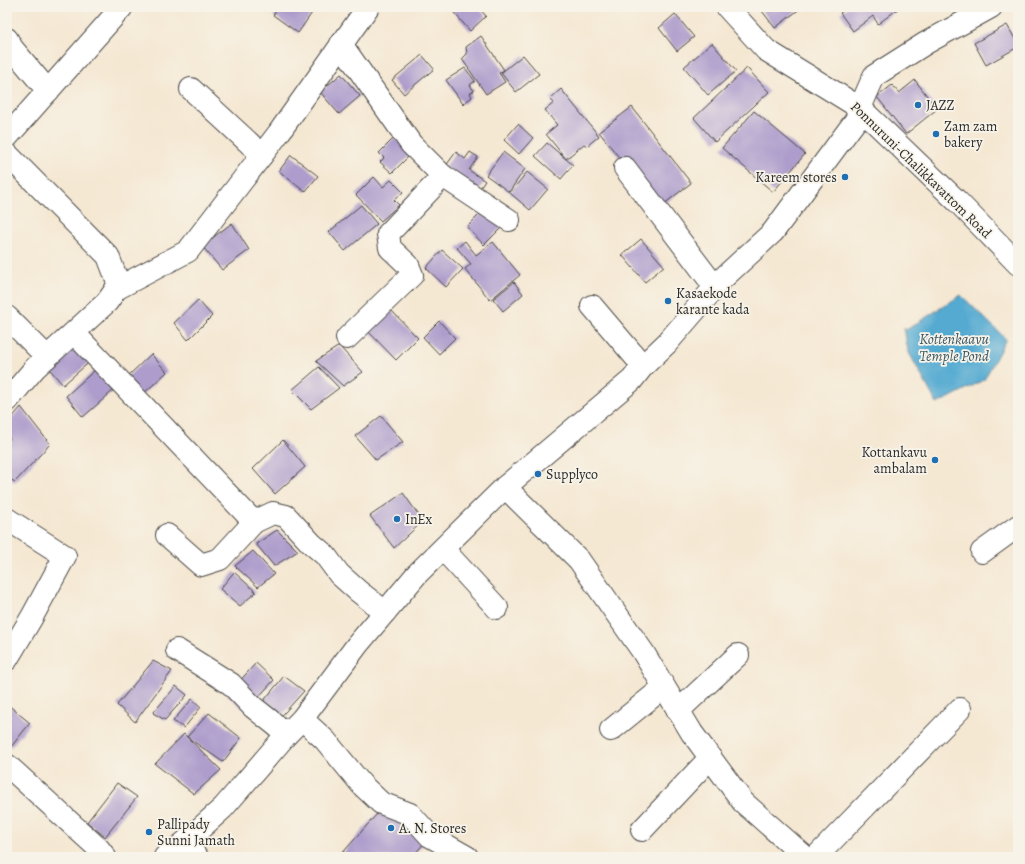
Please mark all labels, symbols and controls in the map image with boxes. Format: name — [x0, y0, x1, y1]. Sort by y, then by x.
place label: JAZZ — [926, 96, 955, 115]
street label: Ponnuruni-Chalikkavattom Road — [846, 97, 996, 243]
marker: JAZZ — [913, 100, 923, 110]
place label: Zam zam bakery — [944, 117, 998, 152]
marker: Zam zam bakery — [931, 129, 941, 139]
place label: Kareem stores — [755, 168, 837, 187]
marker: Kareem stores — [840, 172, 850, 182]
place label: Kasaekode karante kada — [676, 284, 750, 319]
marker: Kasaekode karante kada — [663, 296, 673, 306]
water label: Kottenkaavu Temple Pond — [919, 329, 989, 366]
place label: Kottankavu ambalam — [861, 443, 927, 478]
marker: Kottankavu ambalam — [930, 455, 940, 465]
place label: Supplyco — [546, 465, 598, 484]
marker: Supplyco — [533, 469, 543, 479]
place label: InEx — [405, 510, 433, 529]
marker: InEx — [392, 514, 402, 524]
place label: Pallipady Sunni Jamath — [157, 815, 236, 850]
place label: A. N. Stores — [398, 819, 466, 838]
marker: A. N. Stores — [386, 823, 396, 833]
marker: Pallipady Sunni Jamath — [144, 827, 154, 837]

